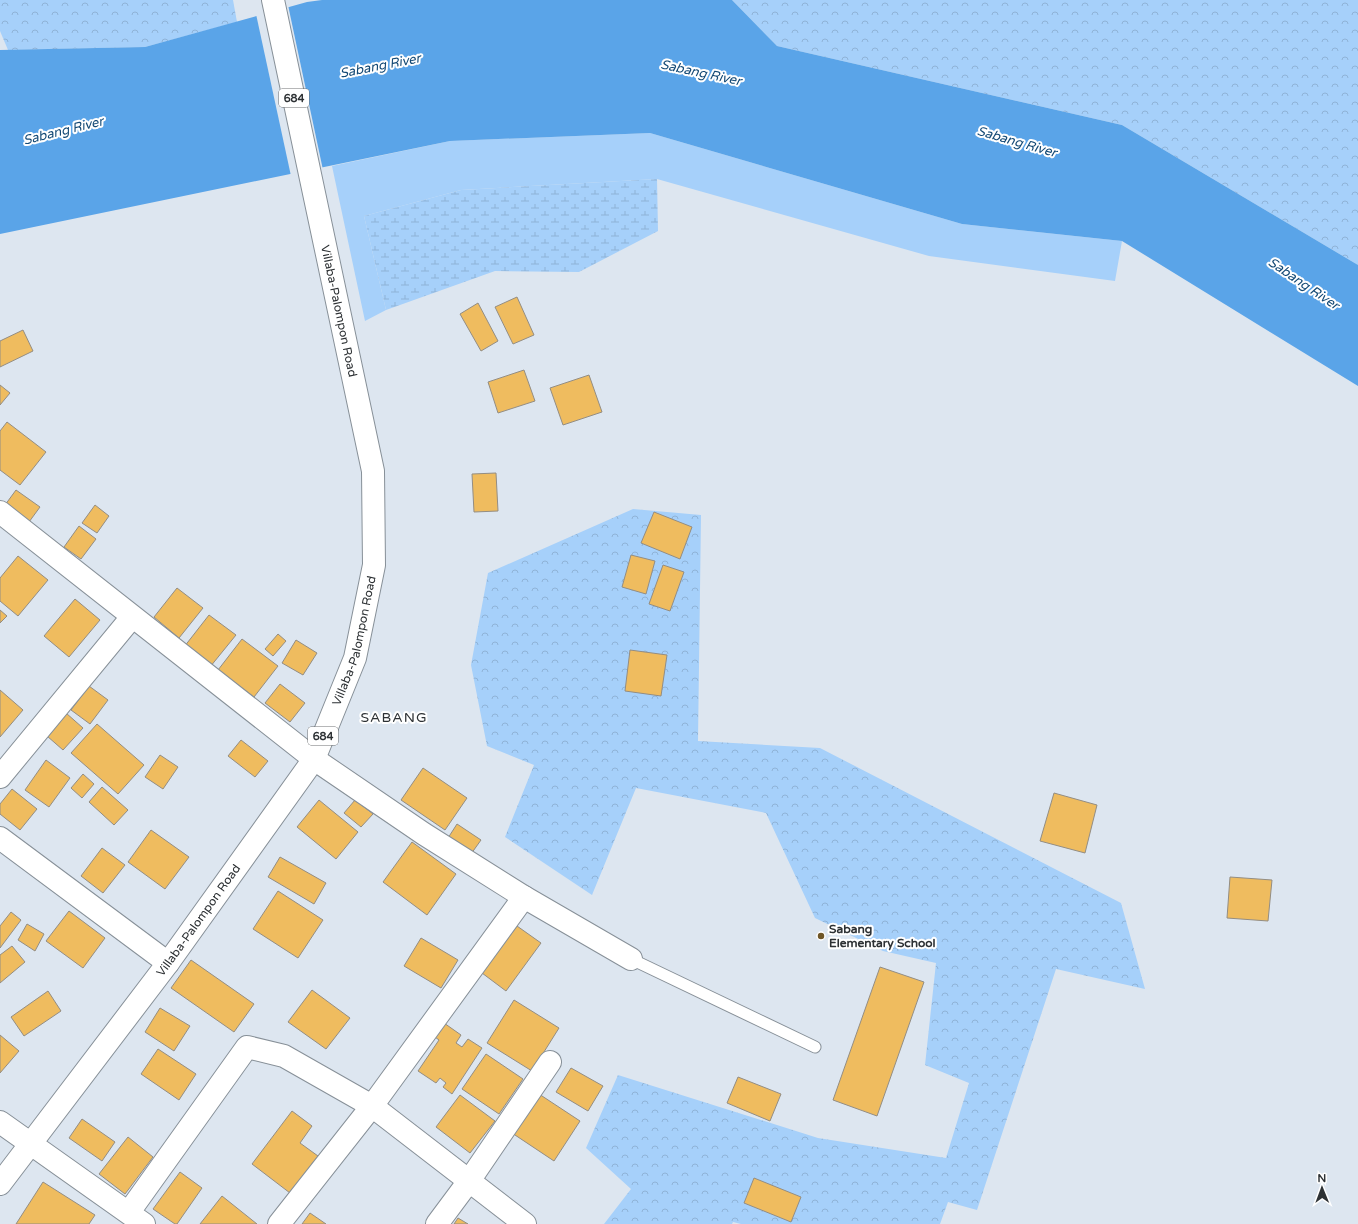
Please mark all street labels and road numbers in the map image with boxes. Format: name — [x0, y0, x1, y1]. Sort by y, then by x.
road number: 684 — [279, 89, 309, 107]
street label: Villaba-Palompon Road — [318, 244, 360, 378]
street label: Villaba-Palompon Road — [329, 575, 379, 708]
road number: 684 — [308, 727, 338, 745]
street label: Villaba-Palompon Road — [153, 862, 243, 979]

